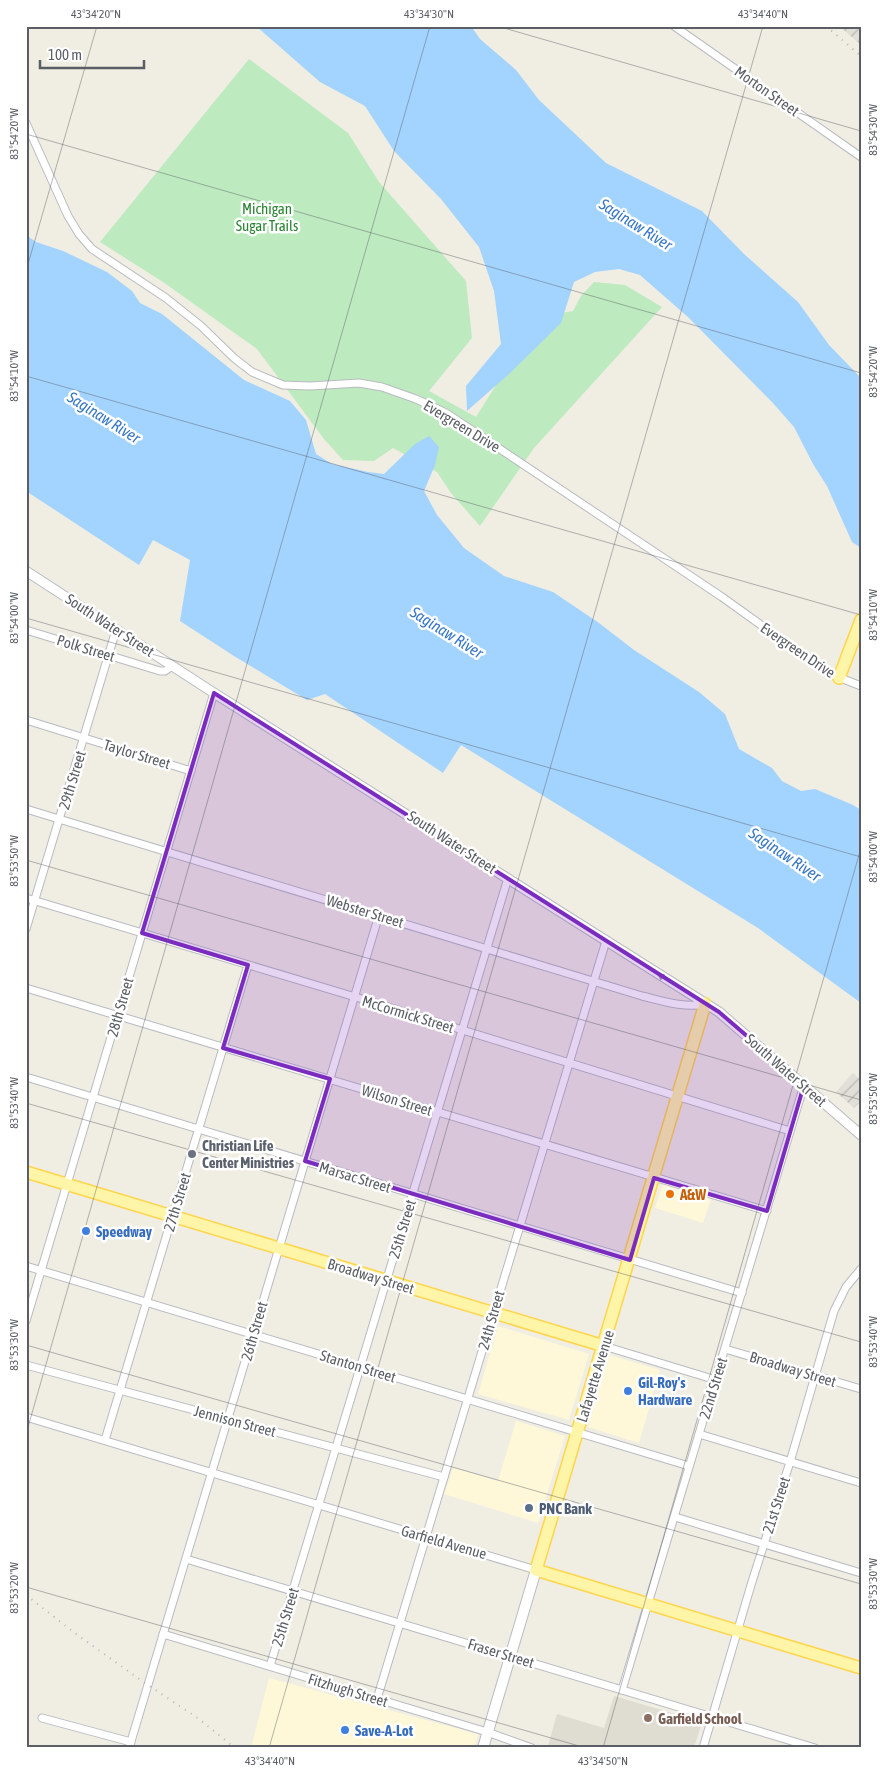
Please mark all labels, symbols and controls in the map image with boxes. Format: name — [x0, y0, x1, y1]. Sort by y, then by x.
text: 43°34'20"N — [71, 7, 121, 21]
text: 43°34'30"N — [404, 7, 454, 21]
text: 43°34'40"N — [738, 7, 788, 21]
scale bar — [40, 38, 144, 70]
text: 100 m — [48, 46, 82, 63]
street label: Morton Street — [731, 63, 803, 119]
text: 83°54'30"W — [866, 104, 880, 156]
text: 83°54'20"W — [7, 108, 21, 160]
water label: Saginaw River — [595, 194, 677, 255]
park label: Michigan Sugar Trails — [236, 200, 298, 234]
text: 83°54'20"W — [866, 346, 880, 398]
text: 83°54'10"W — [7, 350, 21, 402]
water label: Saginaw River — [63, 387, 145, 448]
street label: Evergreen Drive — [421, 397, 503, 456]
text: 83°54'10"W — [866, 589, 880, 641]
street label: South Water Street — [63, 590, 157, 660]
text: 83°54'00"W — [7, 592, 21, 644]
water label: Saginaw River — [406, 602, 488, 663]
street label: Evergreen Drive — [758, 619, 839, 681]
street label: Polk Street — [55, 631, 117, 665]
street label: Taylor Street — [102, 736, 172, 772]
street label: 29th Street — [55, 749, 89, 811]
street label: South Water Street — [405, 807, 499, 877]
water label: Saginaw River — [744, 823, 825, 886]
text: 83°54'00"W — [866, 831, 880, 883]
text: 83°53'50"W — [7, 835, 21, 887]
street label: Webster Street — [324, 891, 406, 931]
one-way arrow — [658, 973, 671, 983]
street label: 28th Street — [103, 975, 137, 1039]
street label: McCormick Street — [360, 992, 456, 1036]
street label: South Water Street — [742, 1030, 830, 1110]
text: 83°53'50"W — [866, 1073, 880, 1125]
text: 83°53'40"W — [7, 1077, 21, 1129]
street label: Wilson Street — [360, 1081, 434, 1119]
place label: Christian Life Center Ministries — [202, 1137, 295, 1171]
marker: Christian Life Center Ministries — [186, 1148, 198, 1160]
street label: Marsac Street — [317, 1158, 393, 1196]
street label: 27th Street — [160, 1171, 194, 1233]
place label: A&W — [679, 1186, 706, 1203]
marker: A&W — [664, 1188, 676, 1200]
street label: 25th Street — [385, 1198, 419, 1260]
place label: Speedway — [96, 1223, 153, 1240]
marker: Speedway — [80, 1225, 92, 1237]
street label: Broadway Street — [326, 1255, 416, 1297]
street label: 24th Street — [474, 1288, 508, 1352]
street label: 26th Street — [237, 1299, 271, 1363]
text: 83°53'40"W — [866, 1316, 880, 1368]
text: 83°53'30"W — [7, 1319, 21, 1371]
street label: Lafayette Avenue — [573, 1328, 617, 1424]
street label: Stanton Street — [318, 1346, 398, 1386]
street label: Broadway Street — [748, 1348, 838, 1390]
street label: 22nd Street — [696, 1355, 730, 1421]
place label: Gil-Roy's Hardware — [638, 1374, 692, 1408]
marker: Gil-Roy's Hardware — [622, 1385, 634, 1397]
street label: Jennison Street — [192, 1402, 278, 1440]
street label: 21st Street — [759, 1474, 793, 1536]
place label: PNC Bank — [539, 1500, 592, 1517]
marker: PNC Bank — [523, 1502, 535, 1514]
street label: Garfield Avenue — [399, 1522, 489, 1562]
text: 83°53'30"W — [866, 1558, 880, 1610]
text: 83°53'20"W — [7, 1562, 21, 1614]
street label: 25th Street — [268, 1586, 302, 1648]
street label: Fraser Street — [466, 1635, 536, 1671]
street label: Fitzhugh Street — [306, 1670, 390, 1710]
place label: Garfield School — [658, 1710, 743, 1727]
marker: Garfield School — [642, 1712, 654, 1724]
place label: Save-A-Lot — [355, 1722, 414, 1739]
marker: Save-A-Lot — [339, 1724, 351, 1736]
text: 43°34'40"N — [245, 1754, 295, 1768]
text: 43°34'50"N — [578, 1754, 628, 1768]

